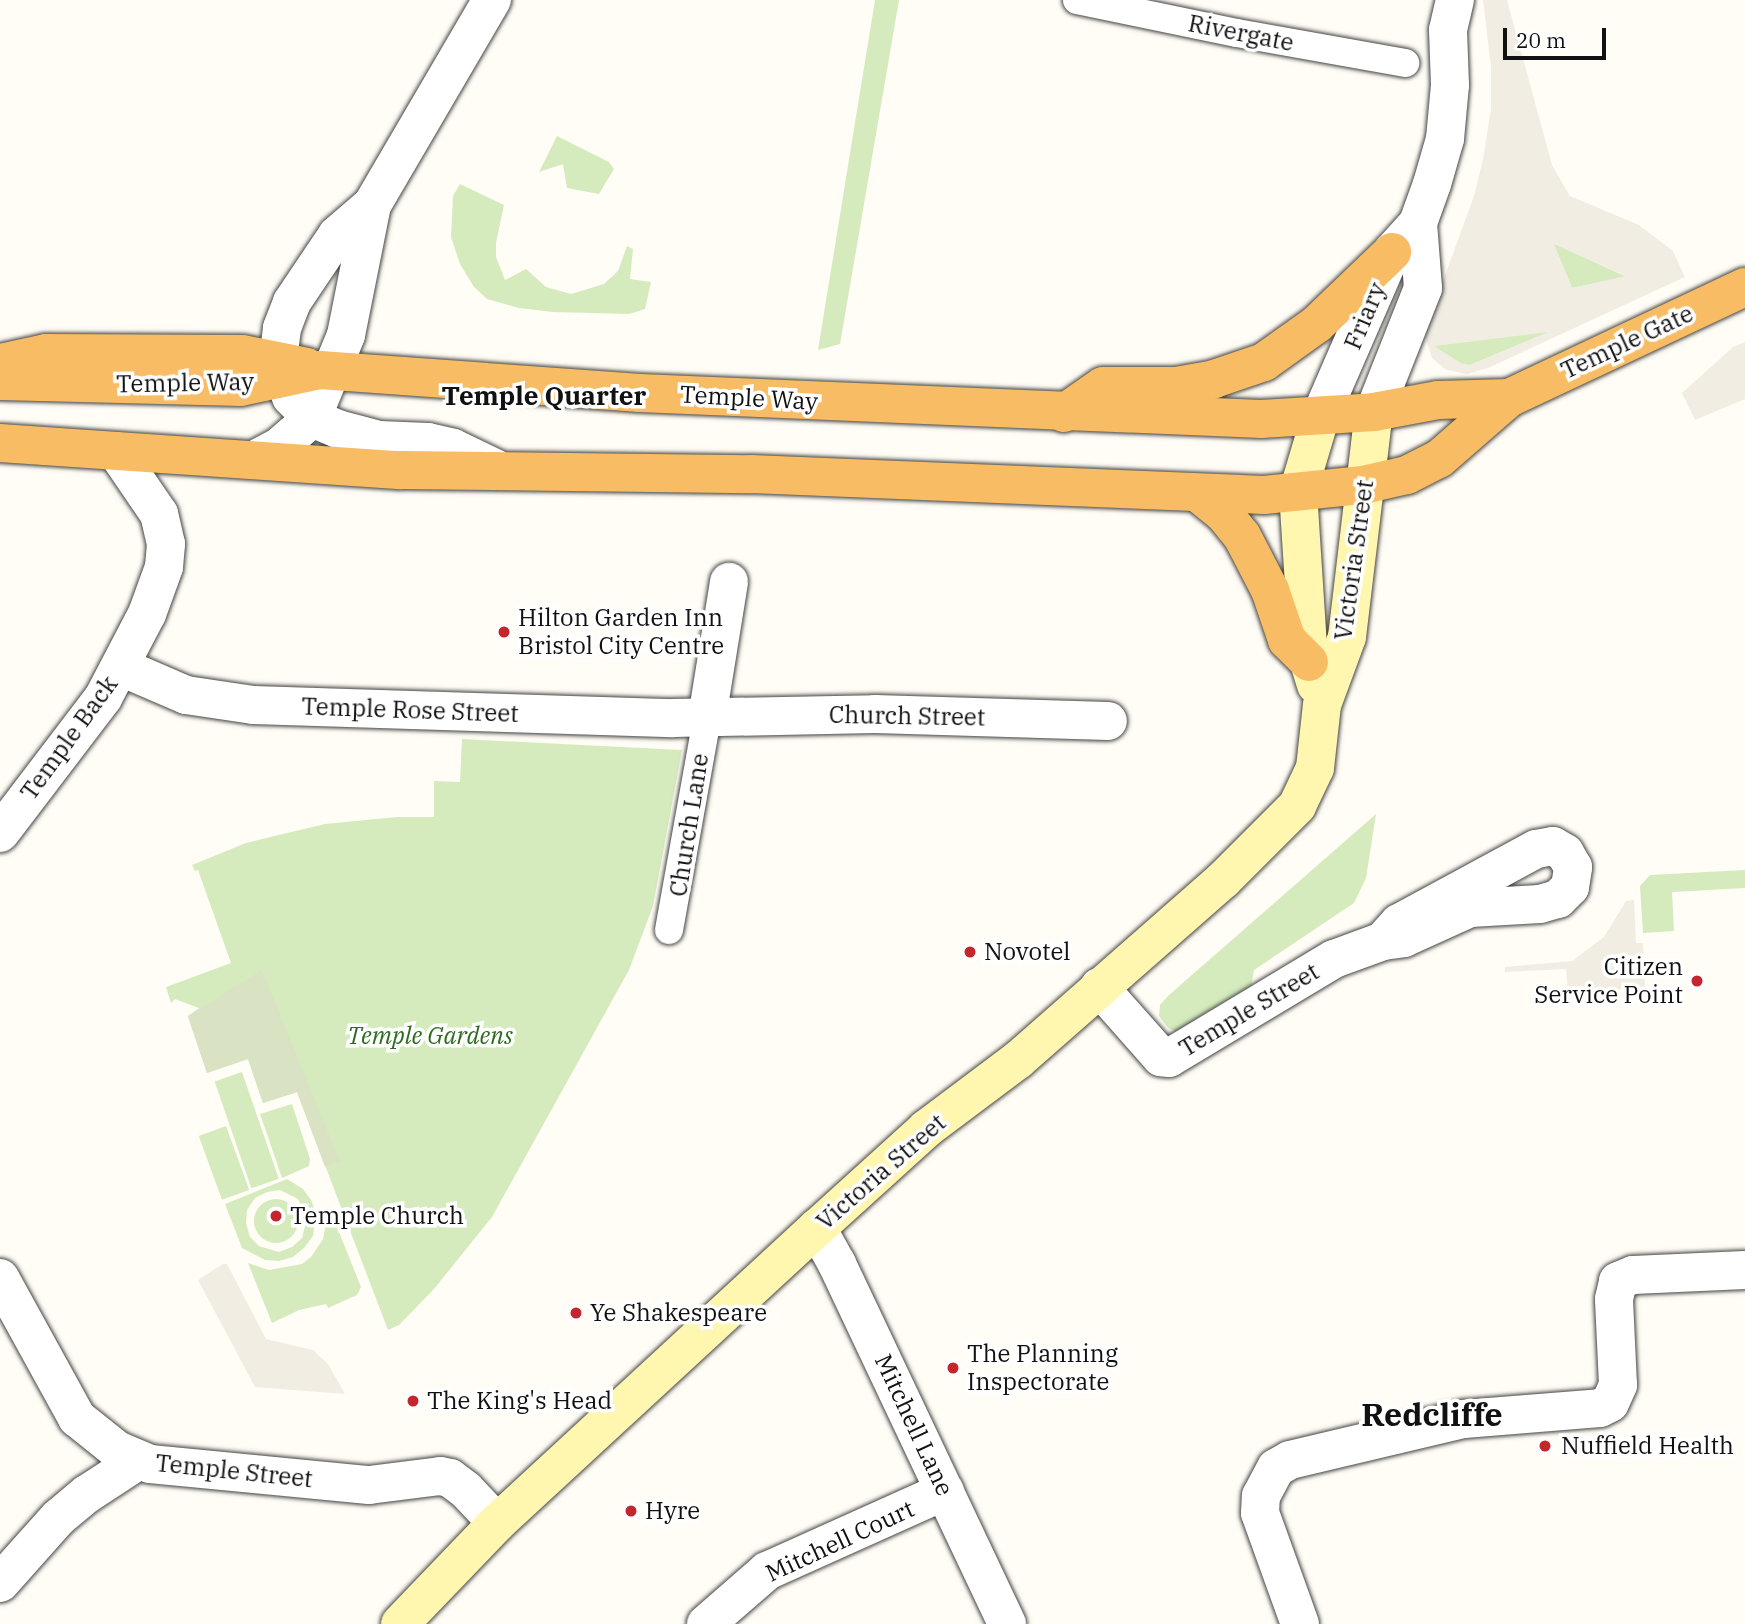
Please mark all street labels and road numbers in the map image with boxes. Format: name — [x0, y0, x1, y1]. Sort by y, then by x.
street label: Rivergate — [1186, 9, 1296, 57]
street label: Friary — [1338, 278, 1392, 354]
street label: Temple Gate — [1556, 299, 1698, 385]
street label: Temple Way — [116, 367, 254, 399]
street label: Temple Way — [679, 380, 819, 416]
street label: Victoria Street — [1328, 478, 1380, 642]
street label: Temple Back — [14, 670, 124, 806]
street label: Temple Rose Street — [301, 692, 519, 728]
street label: Church Street — [829, 700, 985, 732]
street label: Church Lane — [663, 751, 715, 899]
street label: Temple Street — [1174, 957, 1324, 1063]
street label: Victoria Street — [811, 1108, 951, 1236]
street label: Mitchell Lane — [869, 1350, 959, 1500]
street label: Temple Street — [154, 1448, 314, 1494]
street label: Mitchell Court — [761, 1494, 919, 1588]

